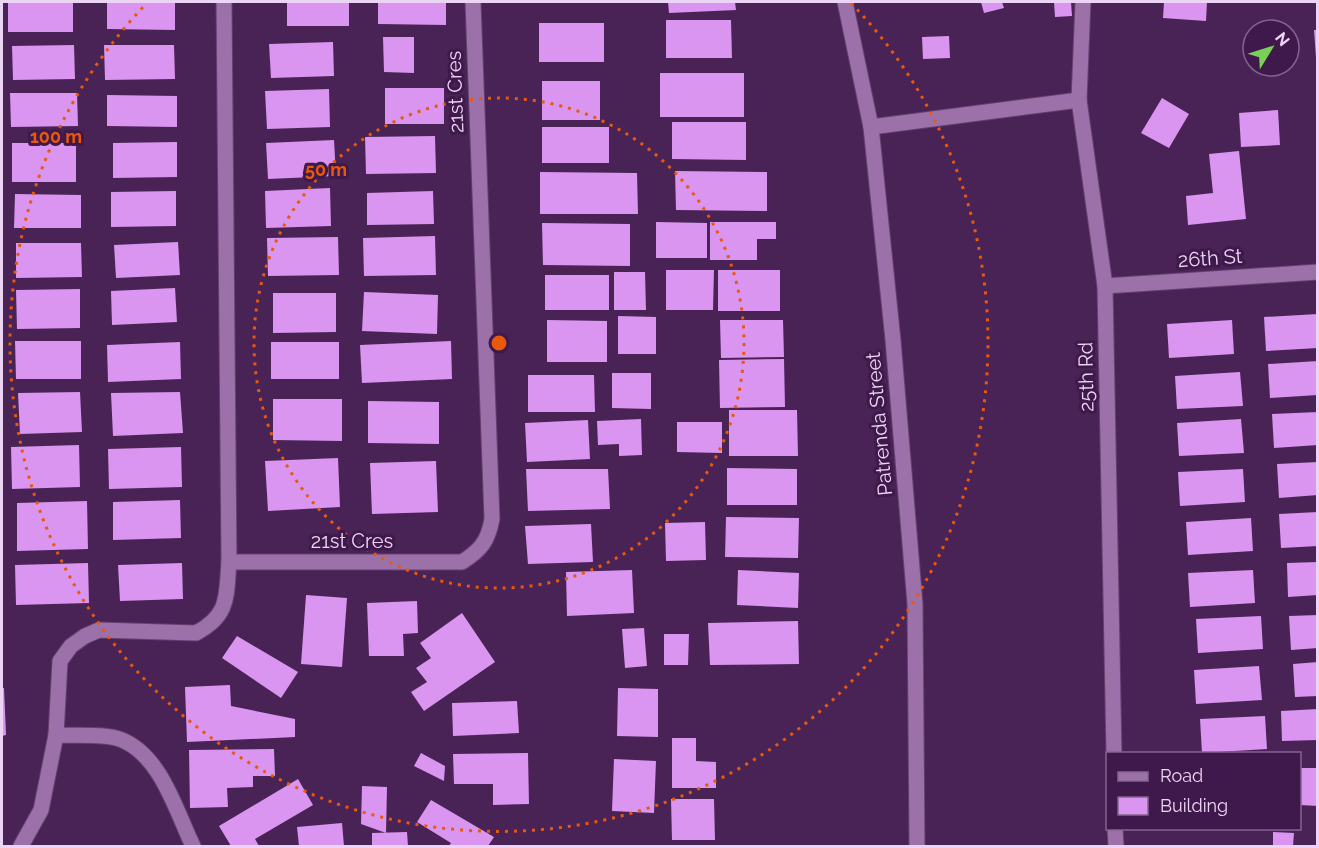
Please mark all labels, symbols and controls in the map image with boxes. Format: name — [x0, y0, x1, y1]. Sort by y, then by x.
north arrow — [1241, 18, 1301, 78]
text: N — [1271, 28, 1294, 50]
street label: 21st Cres — [442, 50, 468, 134]
text: 100 m — [30, 126, 82, 147]
text: 50 m — [305, 159, 347, 180]
street label: 26th St — [1177, 244, 1243, 272]
centre of rings — [489, 333, 509, 353]
street label: 25th Rd — [1073, 342, 1099, 412]
street label: Patrenda Street — [861, 351, 897, 497]
street label: 21st Cres — [311, 529, 393, 553]
legend — [1106, 752, 1301, 830]
text: Road — [1160, 765, 1203, 786]
text: Building — [1160, 795, 1228, 816]

